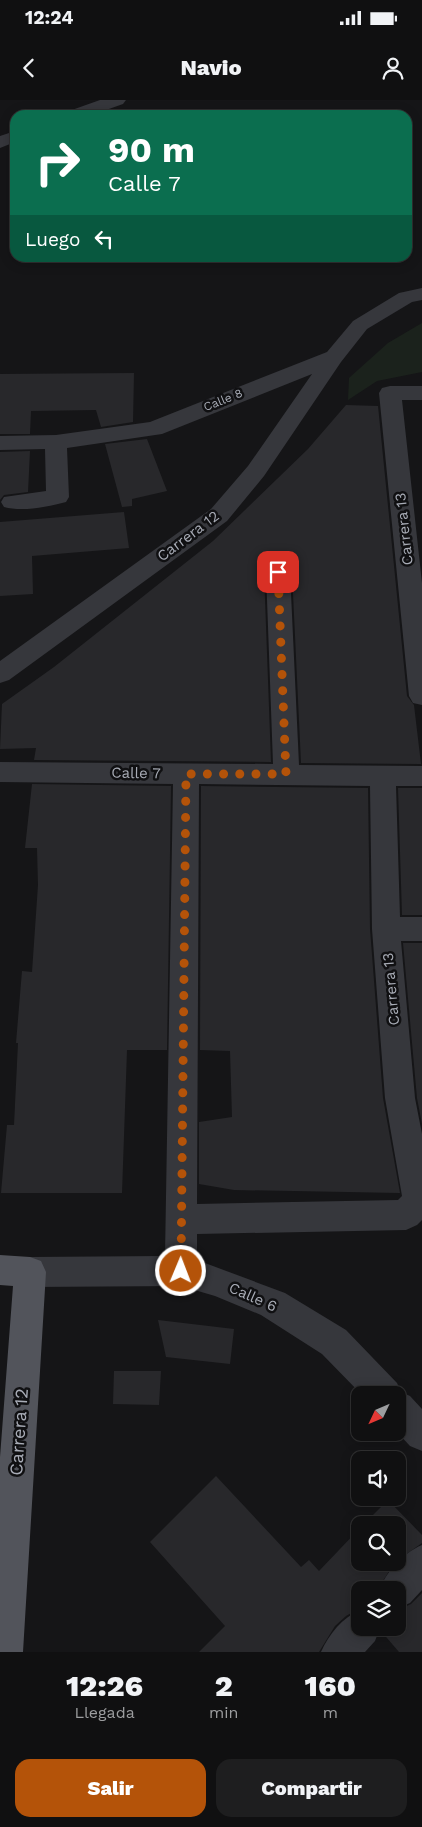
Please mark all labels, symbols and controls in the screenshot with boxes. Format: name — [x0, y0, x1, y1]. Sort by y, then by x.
text: 12:24 — [25, 6, 74, 29]
icon: back — [15, 54, 43, 82]
icon: person — [379, 54, 407, 82]
text: Navio — [180, 55, 242, 80]
text: 90 m — [108, 129, 195, 171]
icon: right — [25, 130, 90, 195]
text: Calle 7 — [108, 171, 181, 196]
icon: left — [90, 225, 118, 253]
text: Luego — [25, 228, 80, 251]
street label: Calle 8 — [201, 386, 245, 414]
street label: Carrera 13 — [391, 492, 417, 566]
street label: Carrera 12 — [153, 507, 223, 565]
pin — [257, 551, 299, 593]
icon: arrive — [264, 558, 292, 586]
street label: Calle 7 — [111, 764, 161, 782]
street label: Carrera 13 — [379, 952, 403, 1026]
position arrow — [154, 1244, 206, 1296]
street label: Calle 6 — [226, 1278, 280, 1316]
north arrow — [351, 1386, 406, 1441]
map controls — [351, 1386, 406, 1636]
street label: Carrera 12 — [5, 1388, 32, 1476]
button: sound — [351, 1451, 406, 1506]
button: search — [351, 1516, 406, 1571]
button: layers — [351, 1581, 406, 1636]
text: 12:26 — [66, 1668, 143, 1703]
text: 2 — [215, 1668, 233, 1703]
text: 160 — [305, 1668, 356, 1703]
text: Llegada — [74, 1703, 135, 1722]
text: min — [209, 1703, 239, 1722]
text: m — [323, 1703, 338, 1722]
button: Salir — [15, 1759, 206, 1817]
button: Compartir — [216, 1759, 407, 1817]

